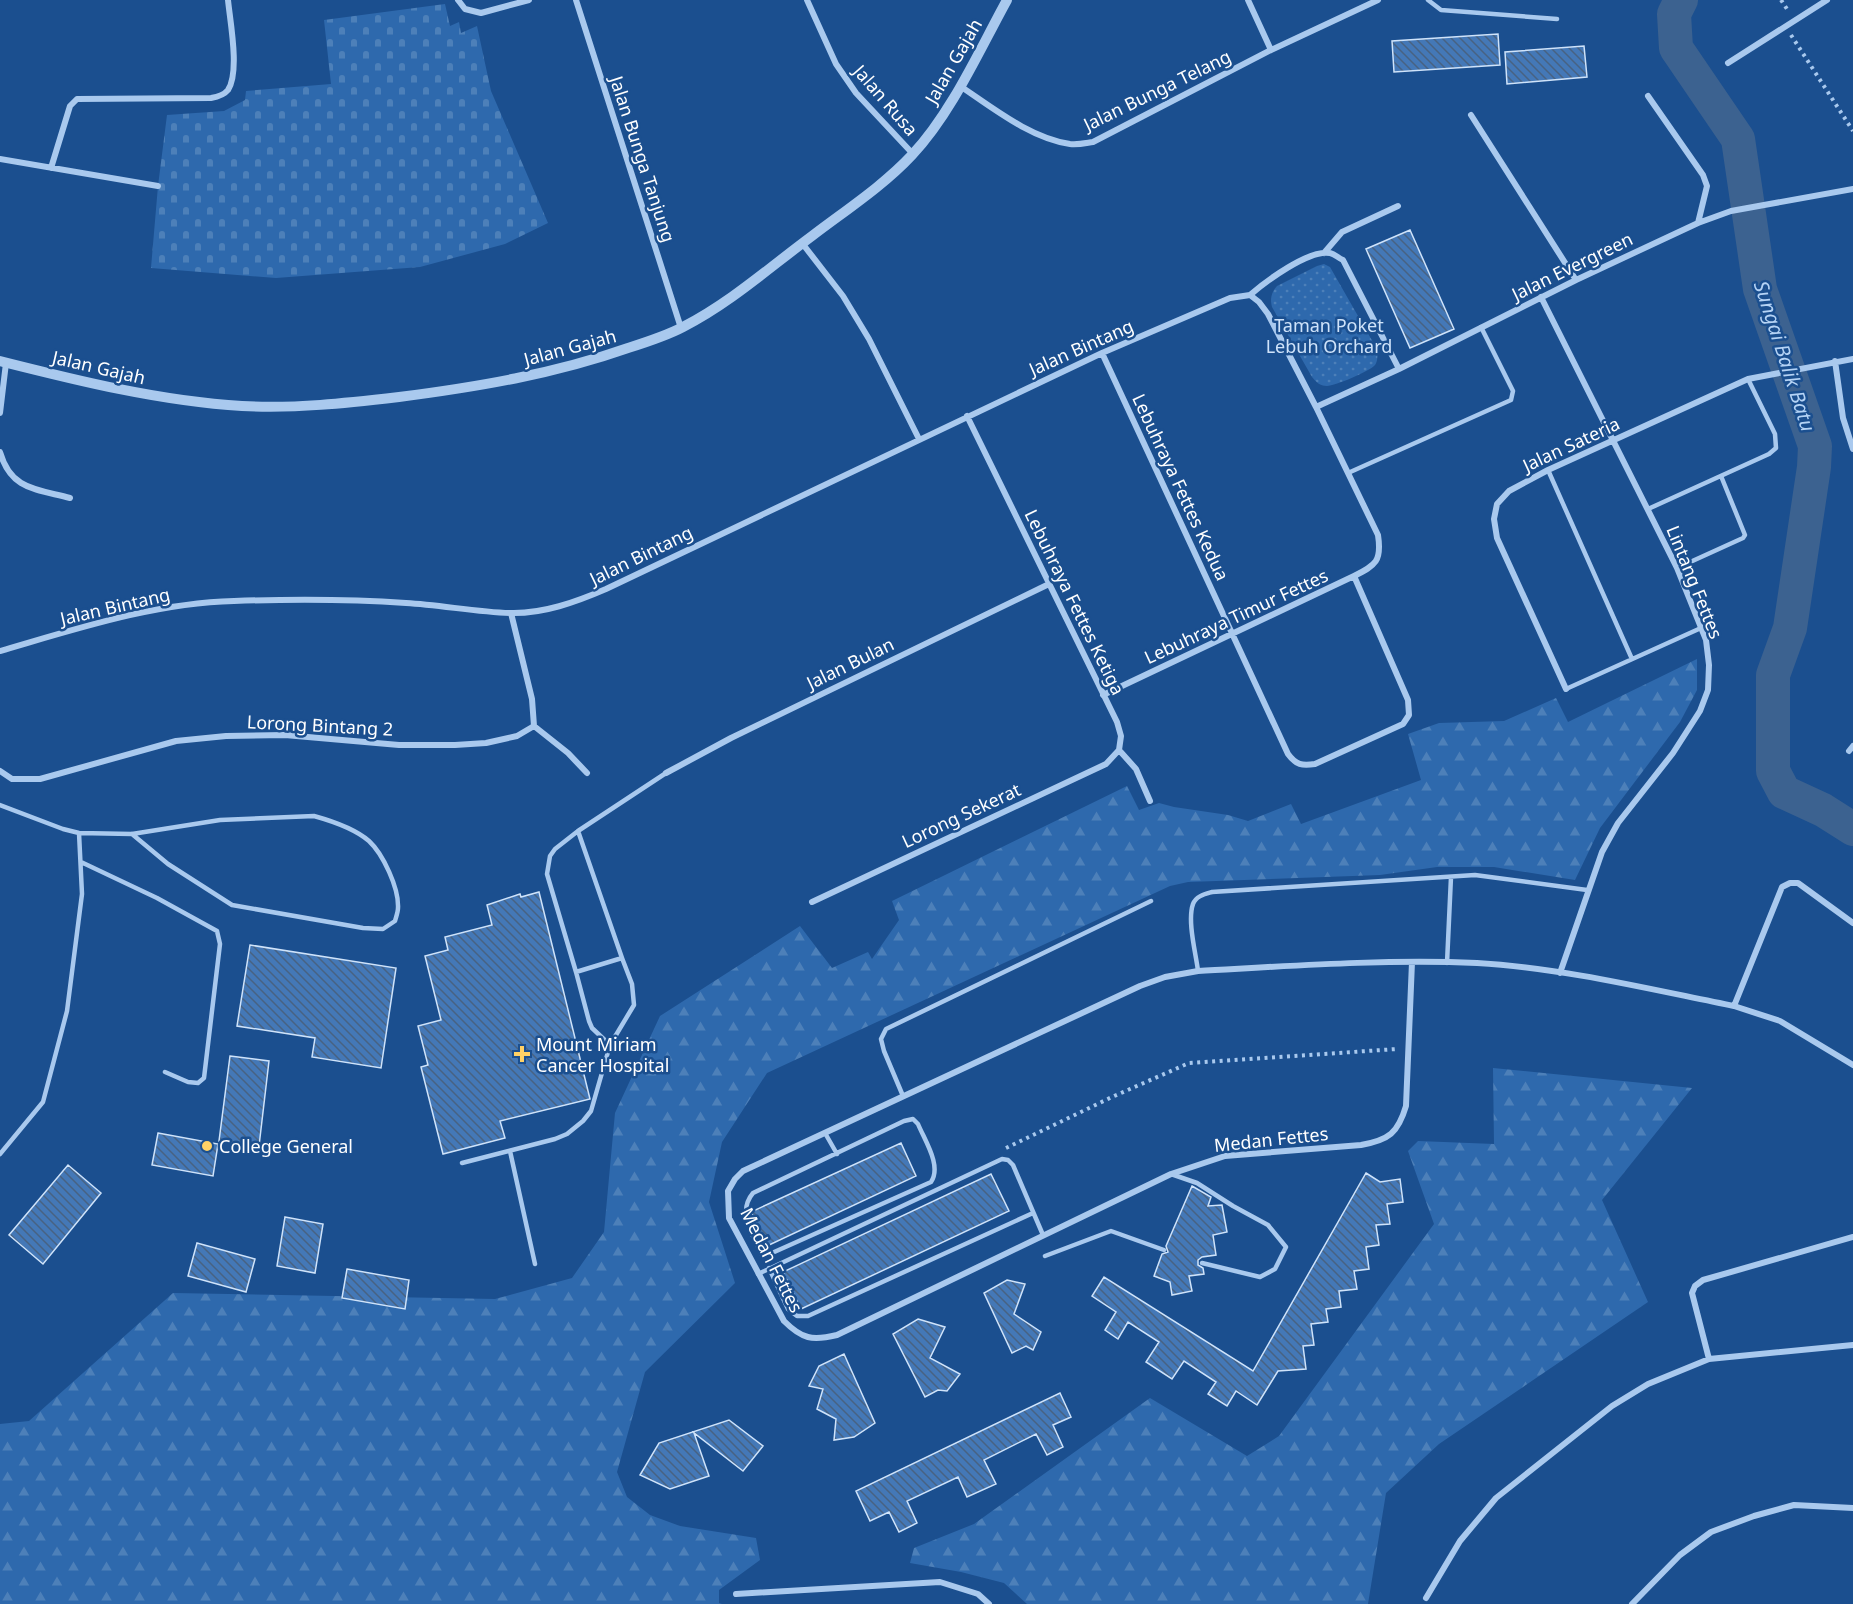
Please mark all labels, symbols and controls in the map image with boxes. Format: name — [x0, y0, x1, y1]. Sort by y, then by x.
street label: Jalan Gajah — [918, 14, 987, 110]
street label: Jalan Bunga Telang — [1077, 44, 1235, 137]
street label: Jalan Rusa — [847, 58, 923, 141]
street label: Jalan Bunga Tanjung — [604, 71, 681, 245]
street label: Jalan Evergreen — [1506, 226, 1636, 307]
water label: Sungai Balik Batu — [1748, 277, 1822, 435]
street label: Jalan Bintang — [1023, 313, 1137, 382]
park label: Taman Poket Lebuh Orchard — [1266, 313, 1392, 358]
street label: Jalan Gajah — [519, 323, 619, 371]
street label: Jalan Gajah — [48, 344, 148, 389]
street label: Lebuhraya Fettes Kedua — [1127, 390, 1235, 584]
street label: Jalan Sateria — [1517, 411, 1623, 478]
street label: Lebuhraya Fettes Ketiga — [1020, 505, 1130, 699]
street label: Jalan Bintang — [584, 520, 697, 591]
street label: Lintang Fettes — [1661, 522, 1729, 642]
street label: Lebuhraya Timur Fettes — [1140, 563, 1332, 669]
street label: Jalan Bintang — [56, 582, 172, 631]
street label: Jalan Bulan — [801, 632, 898, 695]
street label: Lorong Bintang 2 — [246, 709, 394, 741]
street label: Lorong Sekerat — [898, 777, 1025, 853]
place label: Mount Miriam Cancer Hospital — [536, 1032, 669, 1077]
marker: Mount Miriam Cancer Hospital — [513, 1045, 531, 1063]
street label: Medan Fettes — [1213, 1121, 1329, 1157]
place label: College General — [219, 1134, 353, 1158]
marker: College General — [200, 1139, 214, 1153]
street label: Medan Fettes — [735, 1203, 809, 1317]

